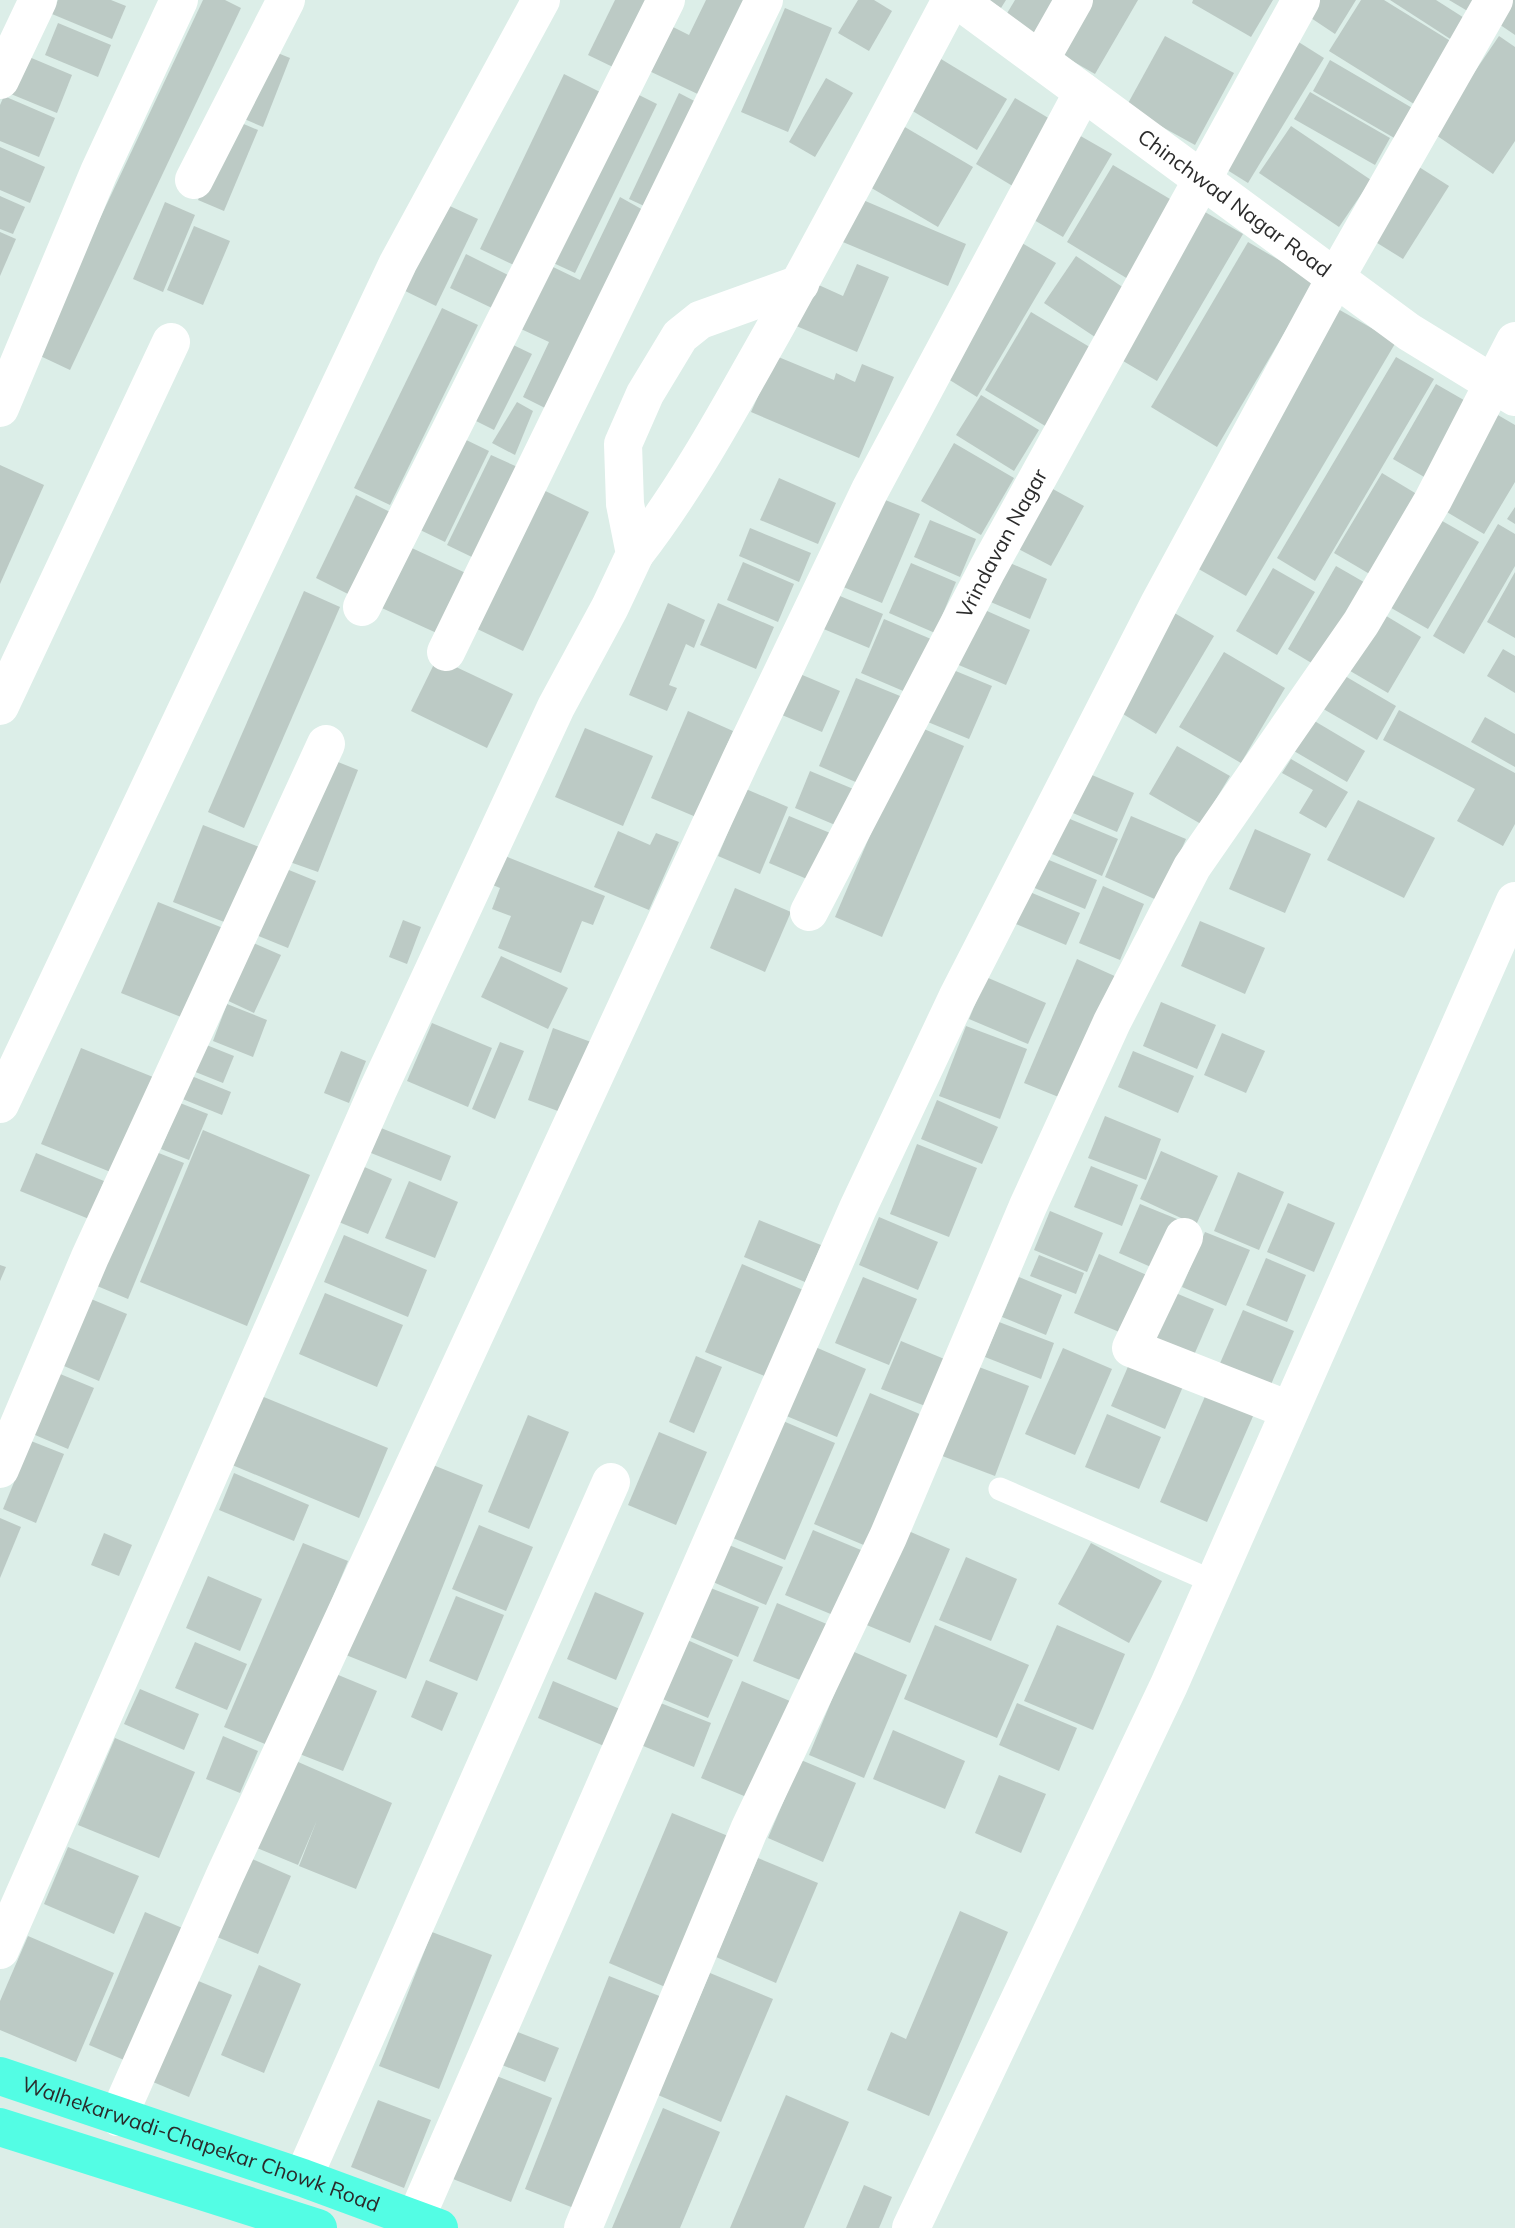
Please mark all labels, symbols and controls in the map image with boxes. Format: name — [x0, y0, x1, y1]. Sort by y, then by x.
street label: Chinchwad Nagar Road — [1133, 123, 1337, 282]
street label: Vrindavan Nagar — [950, 464, 1052, 622]
street label: Walhekarwadi-Chapekar Chowk Road — [19, 2070, 384, 2217]

